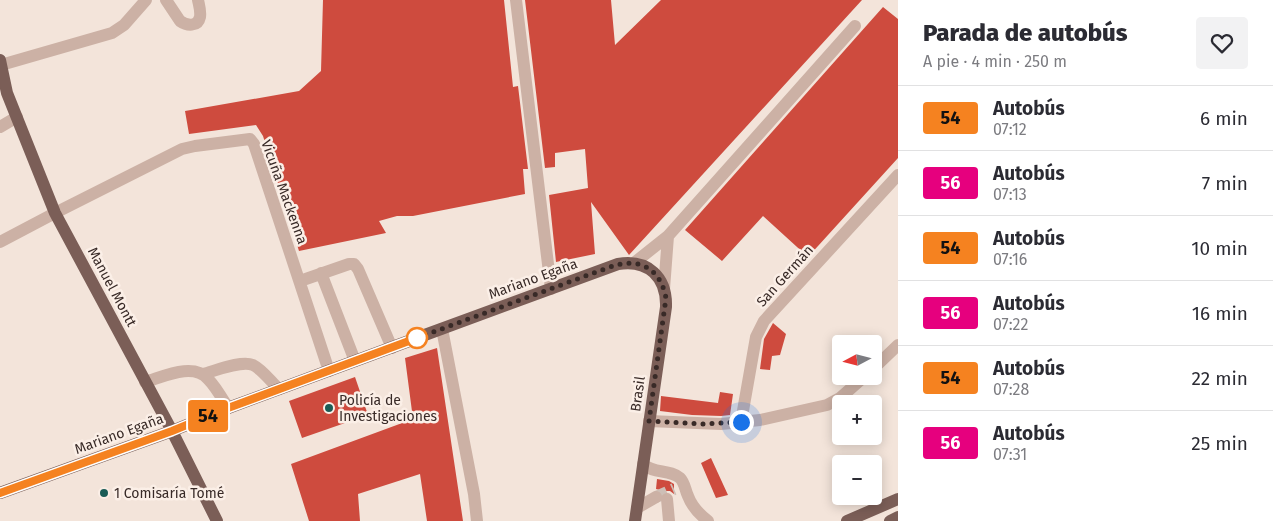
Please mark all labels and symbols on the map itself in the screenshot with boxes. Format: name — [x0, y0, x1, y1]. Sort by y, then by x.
street label: Vicuña Mackenna — [257, 137, 311, 247]
street label: San Germán — [753, 242, 817, 310]
street label: Manuel Montt — [84, 244, 141, 331]
street label: Mariano Egaña — [486, 255, 580, 303]
unlabelled marker — [406, 327, 428, 349]
north arrow — [832, 335, 882, 385]
street label: Brasil — [627, 375, 649, 413]
place label: Policía de Investigaciones — [339, 392, 438, 425]
line badge: 54 — [186, 400, 230, 432]
marker: Policía de Investigaciones — [323, 402, 335, 414]
street label: Mariano Egaña — [72, 410, 166, 458]
your location — [729, 410, 754, 435]
place label: 1 Comisaría Tomé — [114, 485, 224, 502]
marker: 1 Comisaría Tomé — [98, 487, 110, 499]

